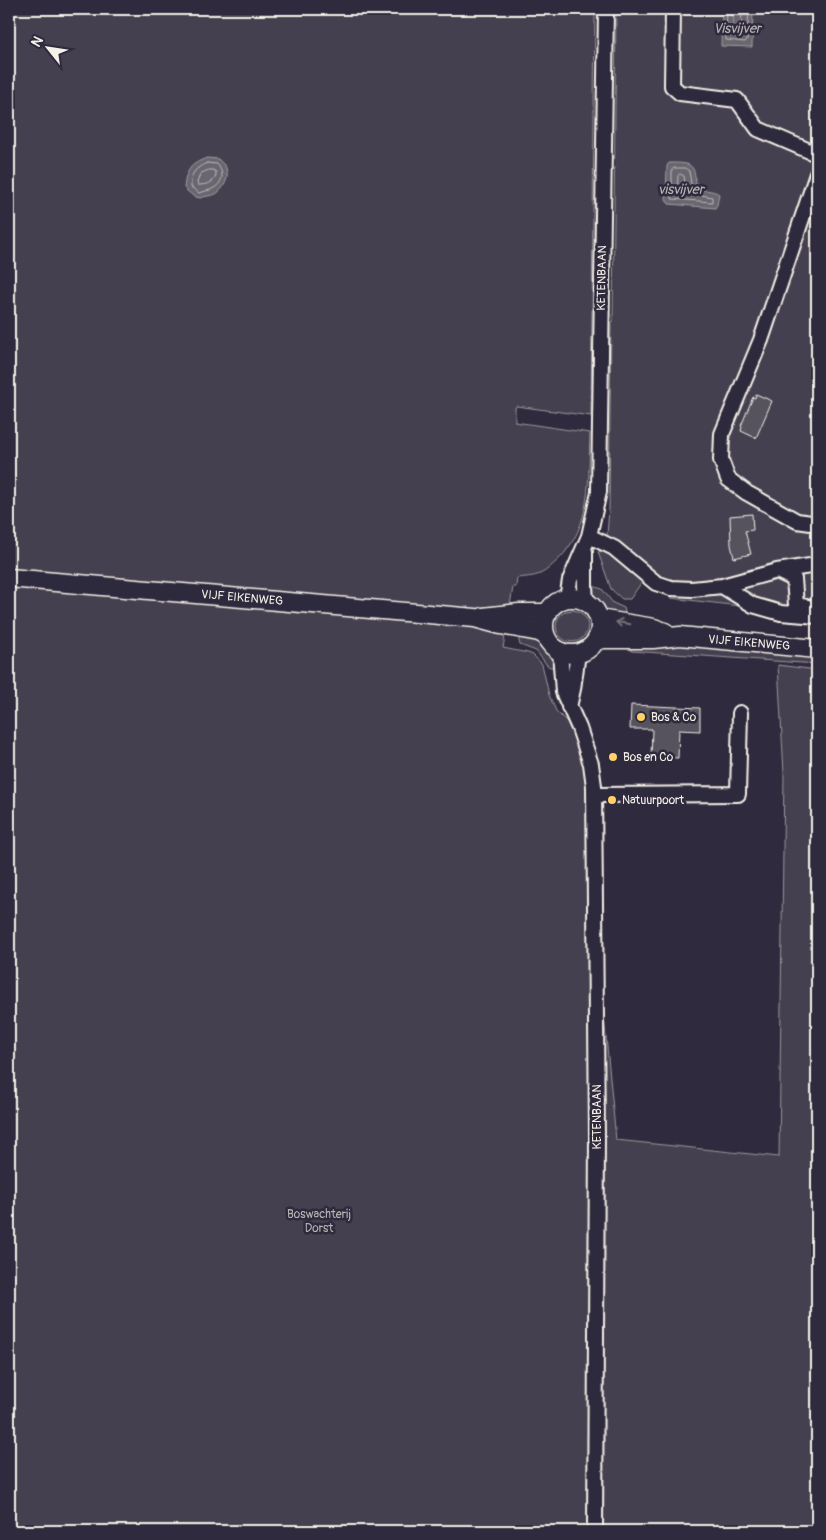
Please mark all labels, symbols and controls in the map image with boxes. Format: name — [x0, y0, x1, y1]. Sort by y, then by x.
water label: Visvijver — [713, 20, 763, 37]
north arrow — [22, 22, 72, 72]
text: N — [27, 33, 47, 50]
water label: visvijver — [658, 181, 706, 198]
street label: KETENBAAN — [594, 245, 610, 311]
street label: VIJF EIKENWEG — [200, 587, 284, 609]
one-way arrow — [615, 618, 631, 628]
street label: VIJF EIKENWEG — [707, 632, 791, 654]
place label: Bos & Co — [651, 710, 697, 725]
marker: Bos & Co — [635, 711, 647, 723]
place label: Bos en Co — [623, 750, 674, 765]
marker: Bos en Co — [607, 751, 619, 763]
place label: Natuurpoort — [622, 793, 684, 808]
marker: Natuurpoort — [606, 794, 618, 806]
street label: KETENBAAN — [590, 1084, 605, 1150]
park label: Boswachterij Dorst — [287, 1207, 351, 1236]

